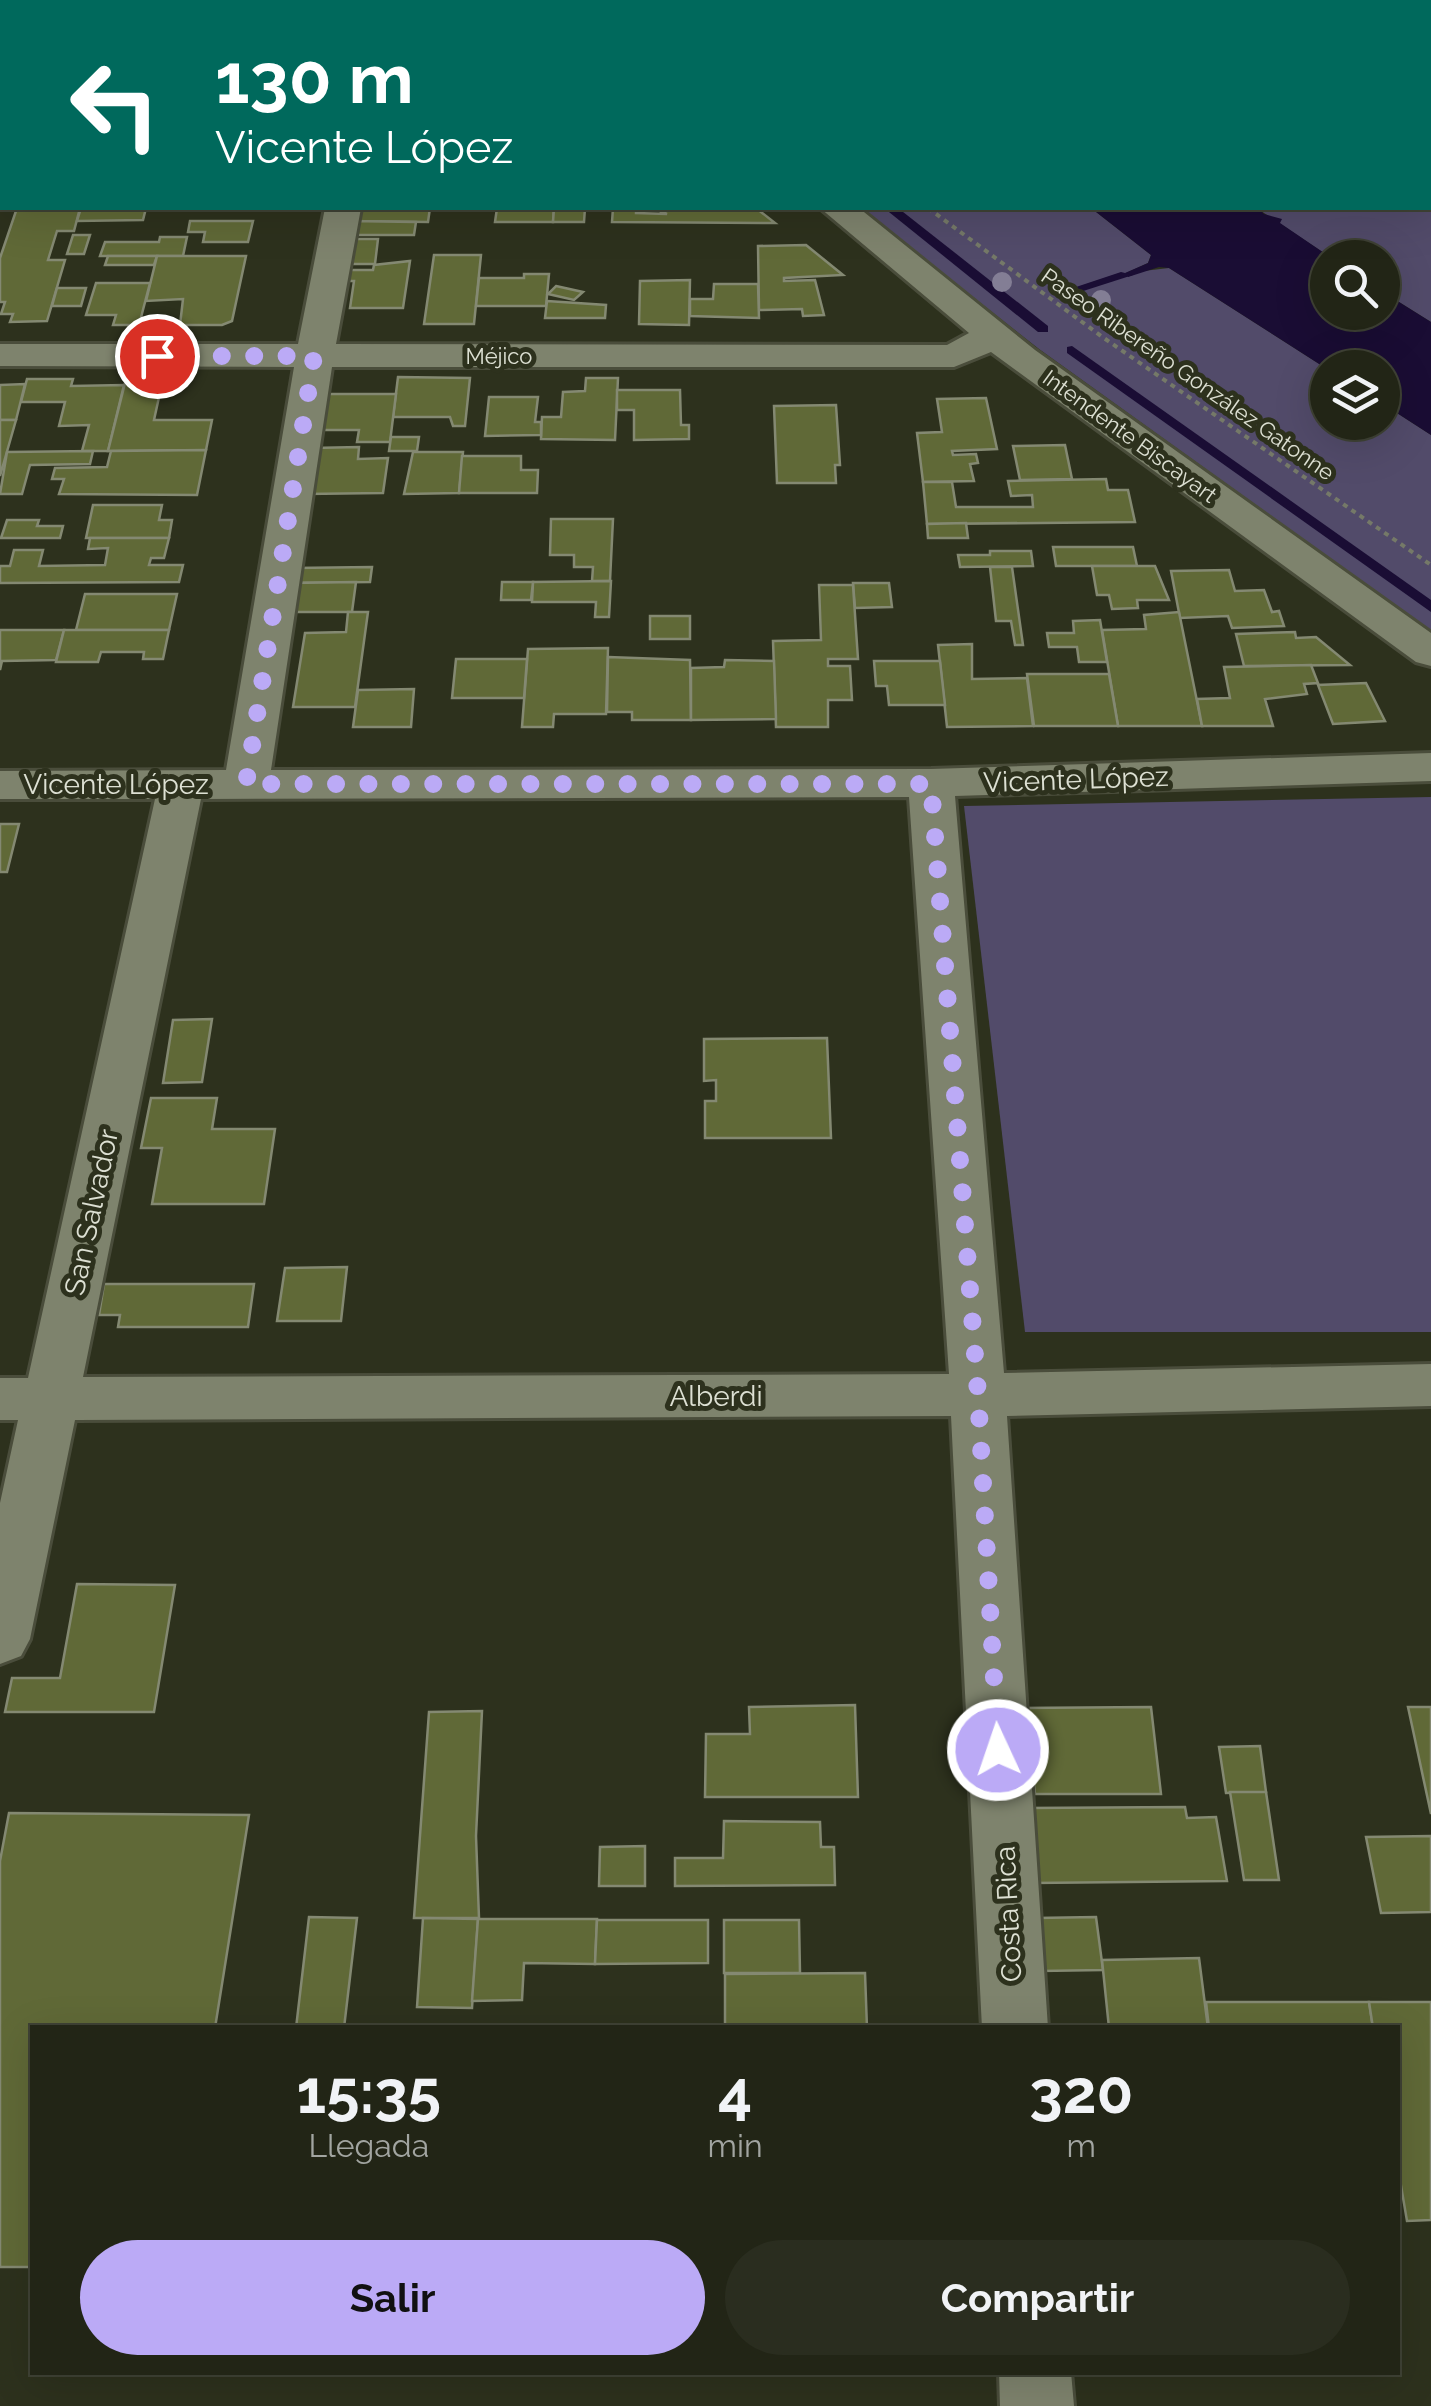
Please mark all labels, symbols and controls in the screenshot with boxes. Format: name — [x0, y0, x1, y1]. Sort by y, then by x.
text: 130 m — [215, 37, 414, 119]
icon: left — [50, 40, 180, 170]
text: Vicente López — [215, 121, 513, 174]
map controls — [1310, 240, 1400, 440]
button: search — [1310, 240, 1400, 330]
street label: Paseo Ribereño González Gatonne — [1037, 263, 1339, 485]
pin — [115, 314, 200, 399]
icon: arrive — [130, 329, 185, 384]
street label: Méjico — [466, 343, 532, 369]
button: layers — [1310, 350, 1400, 440]
street label: Intendente Biscayart — [1038, 364, 1223, 508]
street label: Vicente López — [983, 760, 1169, 799]
street label: Vicente López — [23, 768, 209, 801]
street label: San Salvador — [58, 1126, 125, 1298]
street label: Alberdi — [669, 1380, 763, 1413]
position arrow — [946, 1698, 1050, 1802]
street label: Costa Rica — [988, 1845, 1029, 1983]
text: 15:35 — [297, 2057, 441, 2127]
text: 4 — [718, 2057, 752, 2127]
text: 320 — [1029, 2057, 1133, 2127]
text: Llegada — [308, 2127, 429, 2164]
text: min — [708, 2127, 763, 2164]
text: m — [1067, 2127, 1096, 2164]
button: Salir — [80, 2240, 705, 2355]
button: Compartir — [725, 2240, 1350, 2355]

